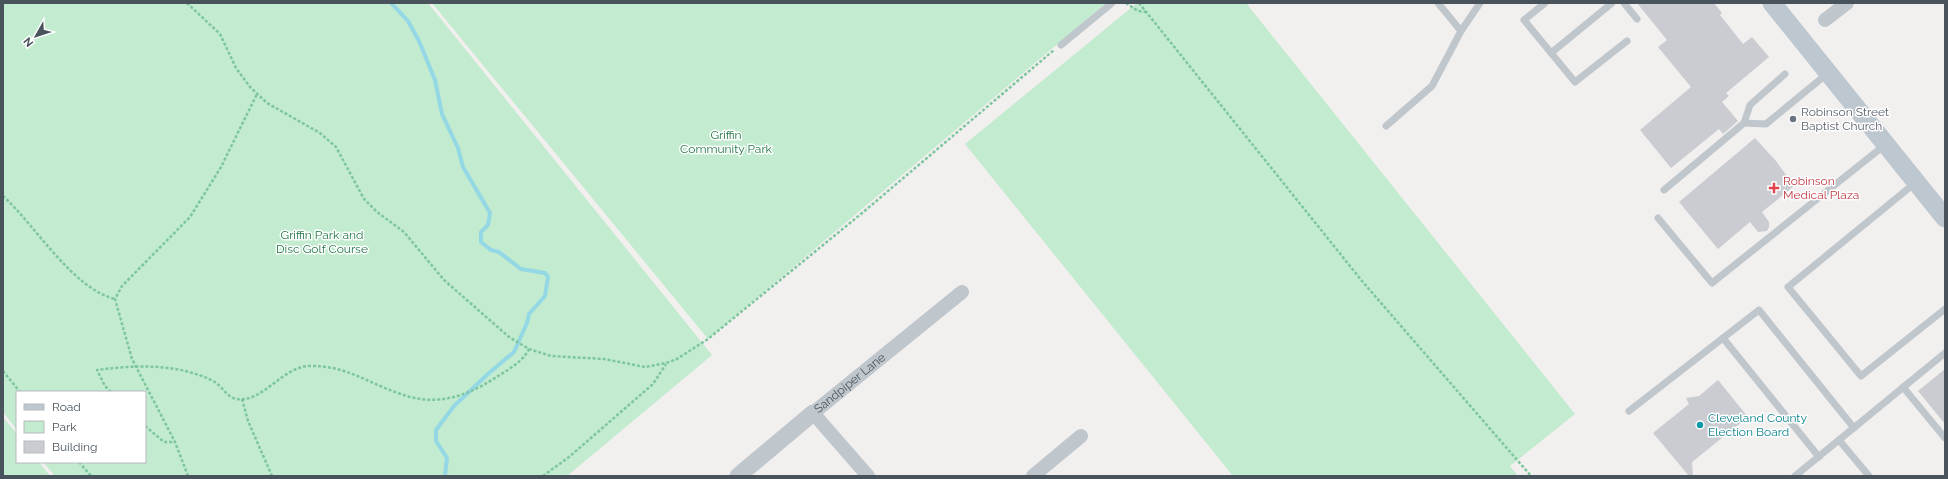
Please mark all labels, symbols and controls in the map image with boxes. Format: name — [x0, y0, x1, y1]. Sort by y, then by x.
north arrow — [16, 16, 56, 56]
text: N — [21, 35, 36, 49]
place label: Robinson Street Baptist Church — [1801, 105, 1889, 133]
marker: Robinson Street Baptist Church — [1788, 114, 1798, 124]
park label: Griffin Community Park — [680, 128, 773, 156]
place label: Robinson Medical Plaza — [1783, 174, 1859, 202]
marker: Robinson Medical Plaza — [1768, 182, 1780, 194]
park label: Griffin Park and Disc Golf Course — [276, 228, 368, 256]
street label: Sandpiper Lane — [811, 350, 888, 416]
legend — [16, 391, 146, 463]
text: Road — [52, 400, 81, 414]
place label: Cleveland County Election Board — [1708, 411, 1807, 439]
text: Park — [52, 420, 77, 434]
marker: Cleveland County Election Board — [1695, 420, 1705, 430]
text: Building — [52, 440, 98, 454]

